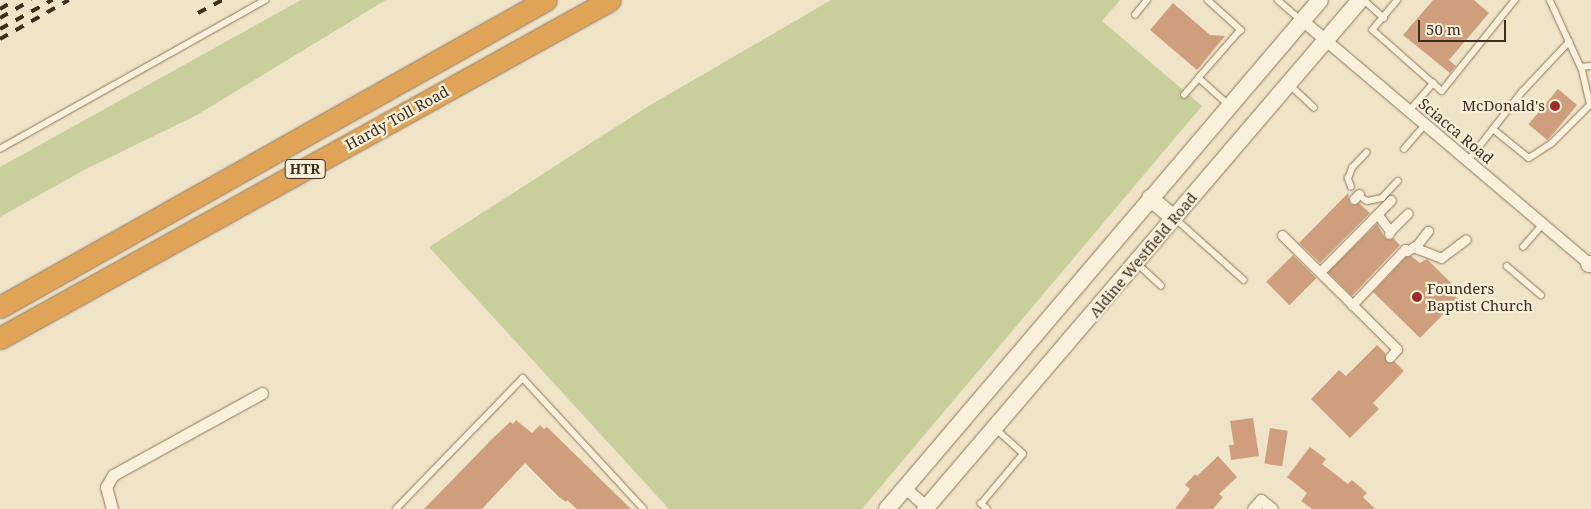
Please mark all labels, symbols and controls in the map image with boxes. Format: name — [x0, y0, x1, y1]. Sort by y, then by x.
scale bar — [1421, 10, 1508, 42]
text: 50 m — [1426, 19, 1461, 39]
street label: Hardy Toll Road — [342, 82, 452, 154]
street label: Sciacca Road — [1415, 95, 1497, 167]
place label: McDonald's — [1462, 97, 1545, 115]
marker: McDonald's — [1549, 100, 1561, 112]
road number: HTR — [284, 157, 326, 180]
street label: Aldine Westfield Road — [1085, 189, 1201, 321]
place label: Founders Baptist Church — [1427, 279, 1533, 314]
marker: Founders Baptist Church — [1411, 291, 1423, 303]

